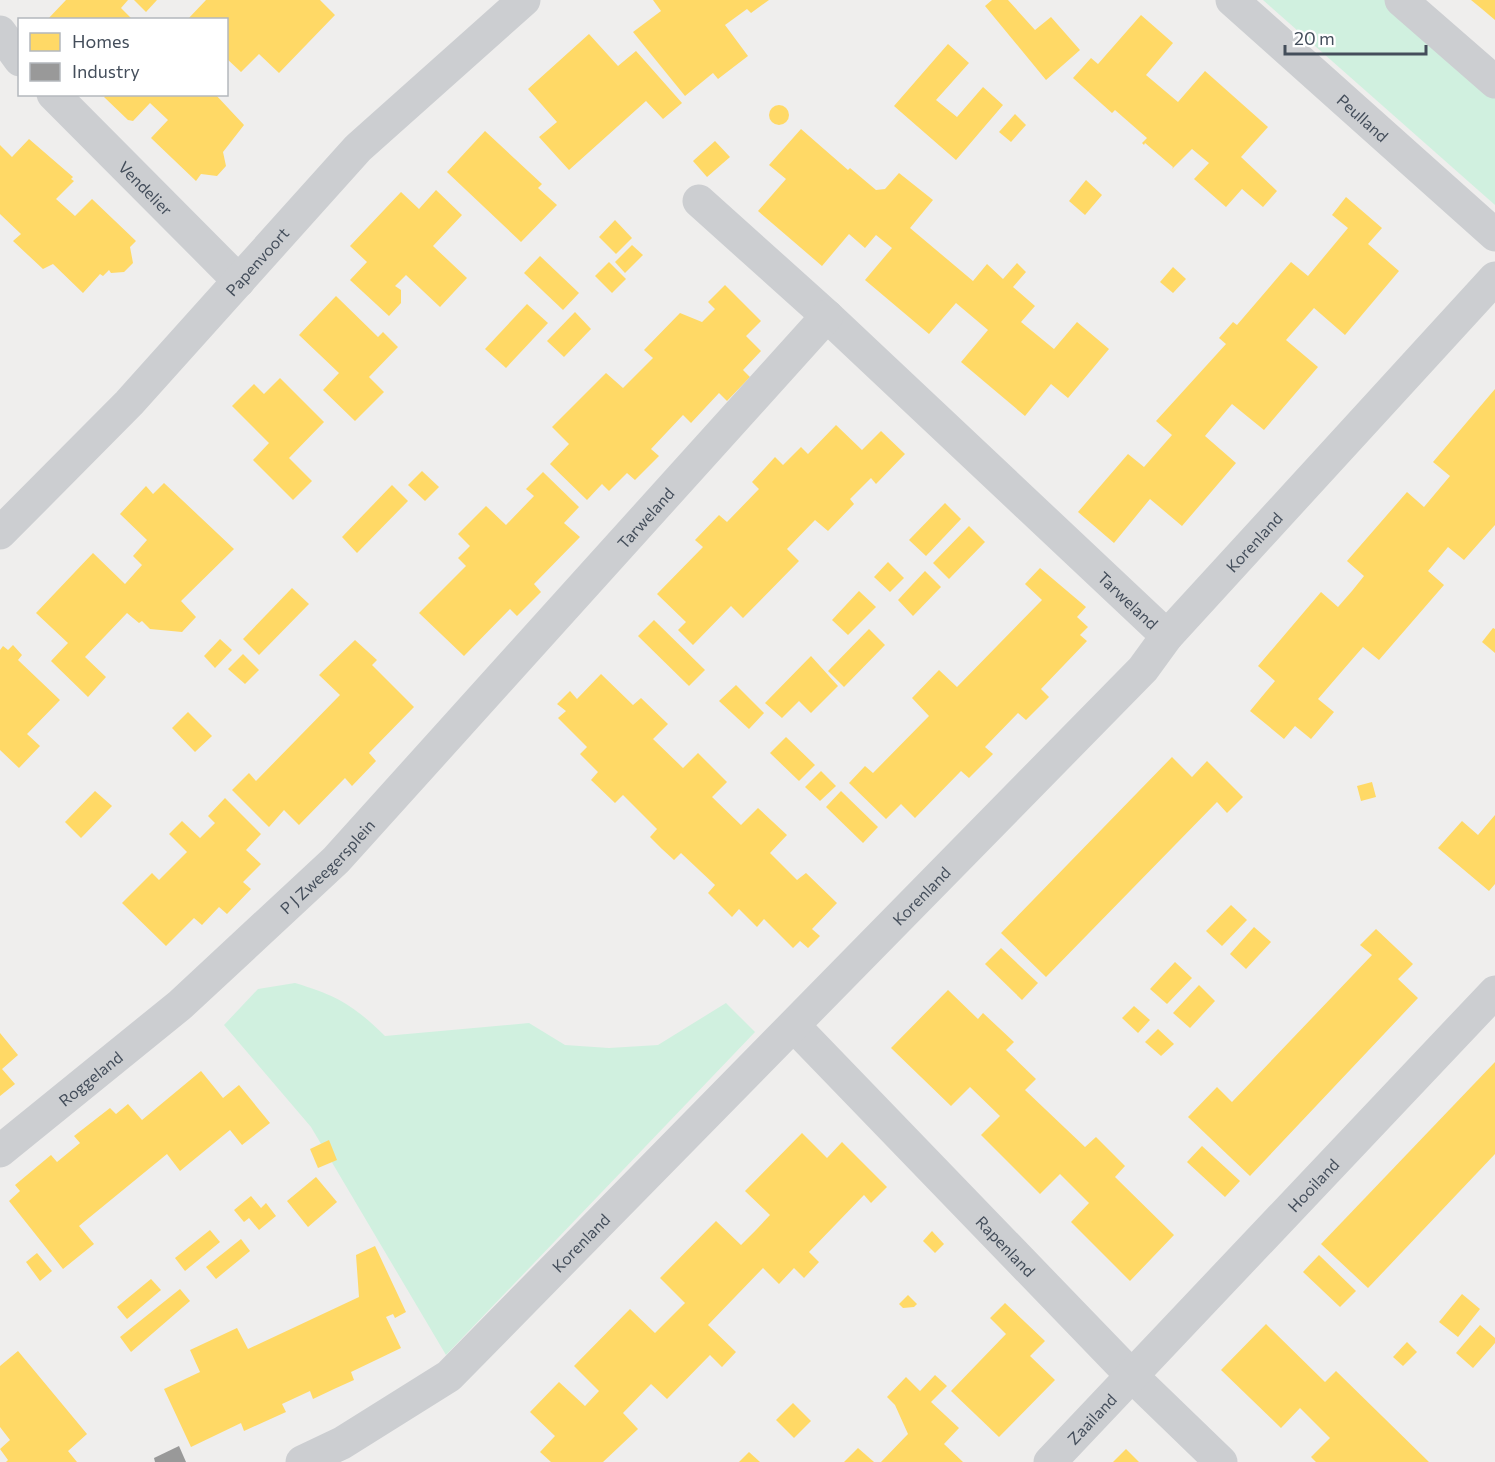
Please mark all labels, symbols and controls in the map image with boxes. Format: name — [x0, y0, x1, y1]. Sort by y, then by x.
legend — [18, 18, 228, 96]
scale bar — [1285, 18, 1426, 56]
text: 20 m — [1294, 27, 1335, 49]
text: Homes — [72, 30, 130, 52]
text: Industry — [72, 60, 140, 82]
street label: Peulland — [1334, 89, 1393, 145]
street label: Vendelier — [115, 157, 177, 219]
street label: Papenvoort — [221, 223, 292, 299]
street label: Tarweland — [613, 483, 677, 552]
street label: Korenland — [1221, 508, 1286, 575]
street label: Tarweland — [1094, 567, 1162, 632]
street label: P J Zweegersplein — [275, 815, 378, 917]
street label: Korenland — [888, 862, 954, 929]
street label: Roggeland — [54, 1047, 126, 1109]
street label: Hooiland — [1283, 1154, 1342, 1215]
street label: Korenland — [548, 1209, 613, 1275]
street label: Rapenland — [973, 1211, 1040, 1280]
street label: Zaailand — [1063, 1389, 1120, 1448]

